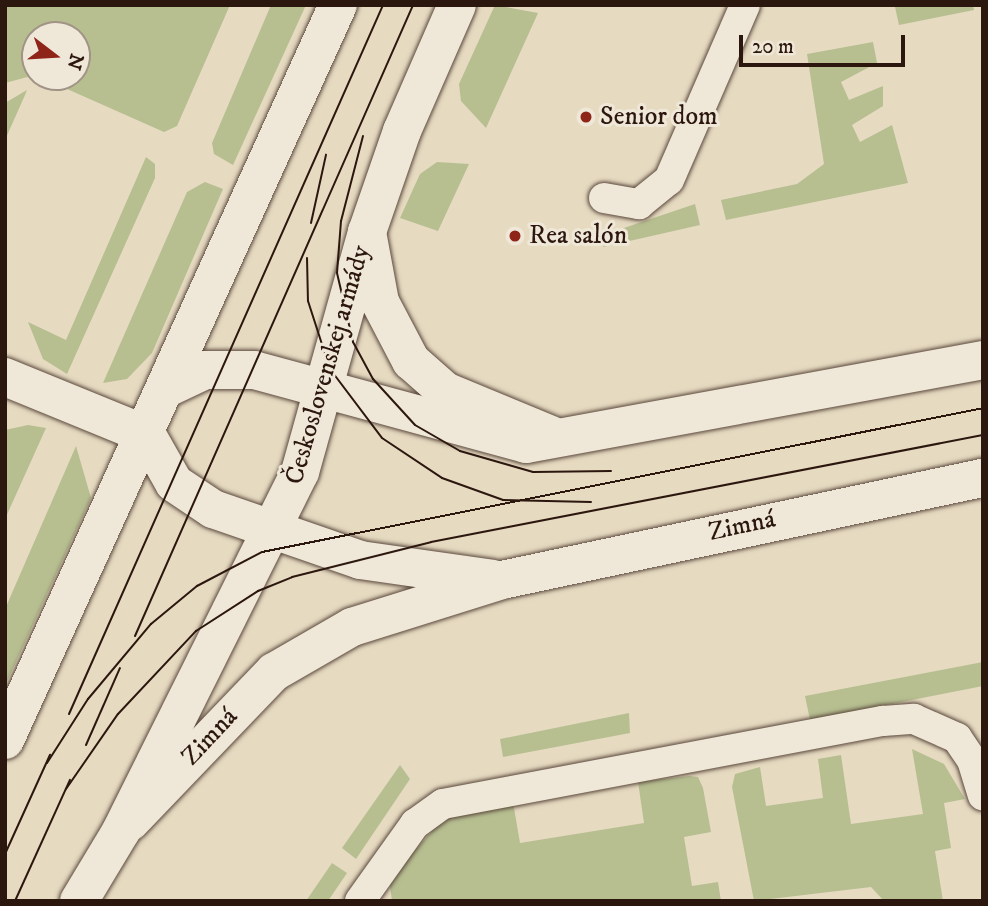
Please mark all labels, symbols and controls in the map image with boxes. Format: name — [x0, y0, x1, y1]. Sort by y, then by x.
north arrow — [21, 21, 91, 91]
scale bar — [743, 21, 909, 65]
text: 20 m — [752, 34, 794, 60]
text: N — [61, 51, 88, 73]
place label: Senior dom — [600, 101, 718, 133]
marker: Senior dom — [578, 109, 594, 125]
place label: Rea salón — [529, 220, 627, 252]
marker: Rea salón — [507, 228, 523, 244]
street label: Československej armády — [279, 242, 377, 488]
street label: Zimná — [706, 504, 778, 548]
street label: Zimná — [176, 702, 244, 772]

